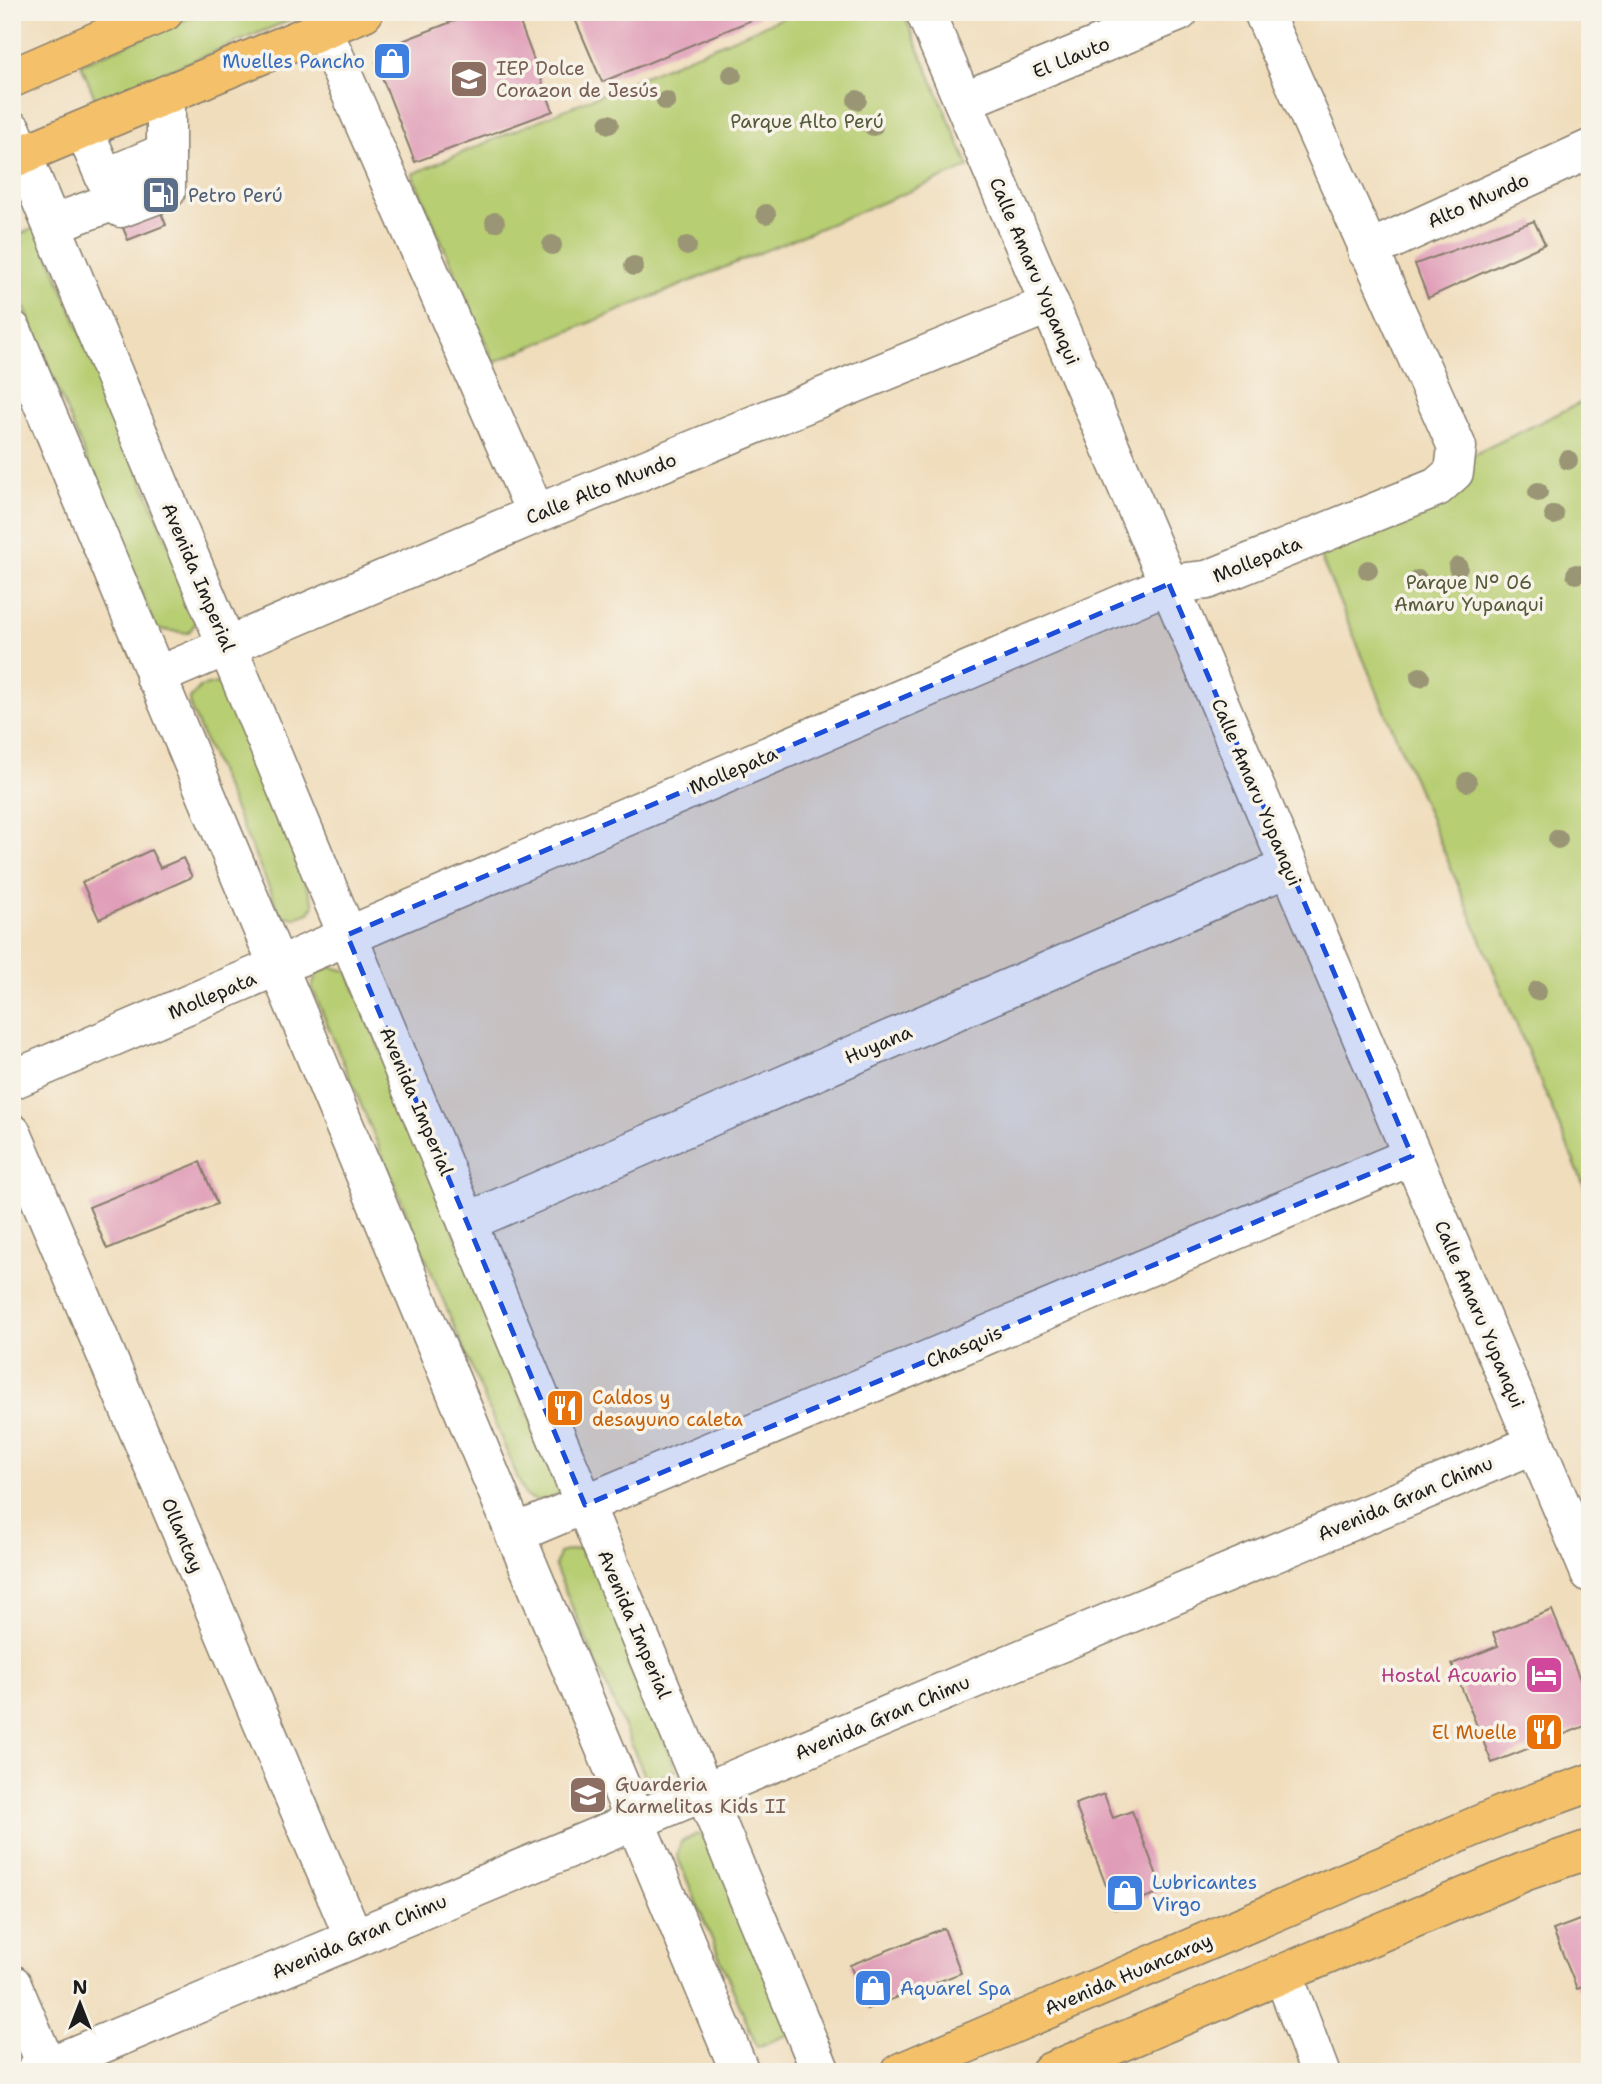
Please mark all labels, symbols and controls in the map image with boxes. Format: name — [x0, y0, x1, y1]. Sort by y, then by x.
street label: El Llauto — [1029, 31, 1113, 84]
shop icon: Muelles Pancho — [371, 40, 413, 82]
place label: Muelles Pancho — [222, 49, 365, 74]
place label: IEP Dolce Corazon de Jesús — [496, 56, 658, 103]
school or university icon: IEP Dolce Corazon de Jesús — [448, 58, 490, 100]
park label: Parque Alto Perú — [730, 109, 884, 134]
street label: Alto Mundo — [1423, 167, 1533, 234]
fuel station icon: Petro Perú — [140, 174, 182, 216]
street label: Calle Amaru Yupanqui — [984, 174, 1085, 369]
place label: Petro Perú — [188, 183, 283, 208]
street label: Calle Alto Mundo — [522, 447, 680, 530]
street label: Avenida Imperial — [156, 499, 241, 656]
street label: Mollepata — [1209, 530, 1305, 589]
park label: Parque N° 06 Amaru Yupanqui — [1394, 570, 1544, 617]
street label: Calle Amaru Yupanqui — [1206, 695, 1307, 890]
street label: Mollepata — [685, 741, 781, 800]
street label: Mollepata — [164, 966, 260, 1025]
street label: Huyana — [841, 1019, 916, 1070]
street label: Avenida Imperial — [374, 1023, 459, 1180]
street label: Calle Amaru Yupanqui — [1429, 1217, 1530, 1412]
street label: Chasquis — [922, 1319, 1006, 1374]
place label: Caldos y desayuno caleta — [592, 1385, 743, 1432]
restaurant icon: Caldos y desayuno caleta — [544, 1387, 586, 1429]
street label: Avenida Gran Chimu — [1314, 1450, 1497, 1547]
street label: Ollantay — [156, 1494, 209, 1576]
street label: Avenida Imperial — [592, 1546, 677, 1703]
hotel icon: Hostal Acuario — [1523, 1654, 1565, 1696]
place label: Hostal Acuario — [1381, 1663, 1517, 1688]
street label: Avenida Gran Chimu — [791, 1669, 974, 1766]
restaurant icon: El Muelle — [1523, 1711, 1565, 1753]
place label: El Muelle — [1432, 1720, 1517, 1745]
place label: Guarderia Karmelitas Kids II — [615, 1772, 786, 1819]
school or university icon: Guarderia Karmelitas Kids II — [567, 1774, 609, 1816]
place label: Lubricantes Virgo — [1152, 1870, 1257, 1917]
shop icon: Lubricantes Virgo — [1104, 1872, 1146, 1914]
street label: Avenida Gran Chimu — [268, 1888, 451, 1985]
street label: Avenida Huancaray — [1041, 1928, 1216, 2021]
shop icon: Aquarel Spa — [852, 1967, 894, 2009]
north arrow — [46, 1968, 116, 2038]
text: N — [72, 1975, 88, 2000]
place label: Aquarel Spa — [900, 1976, 1011, 2001]

